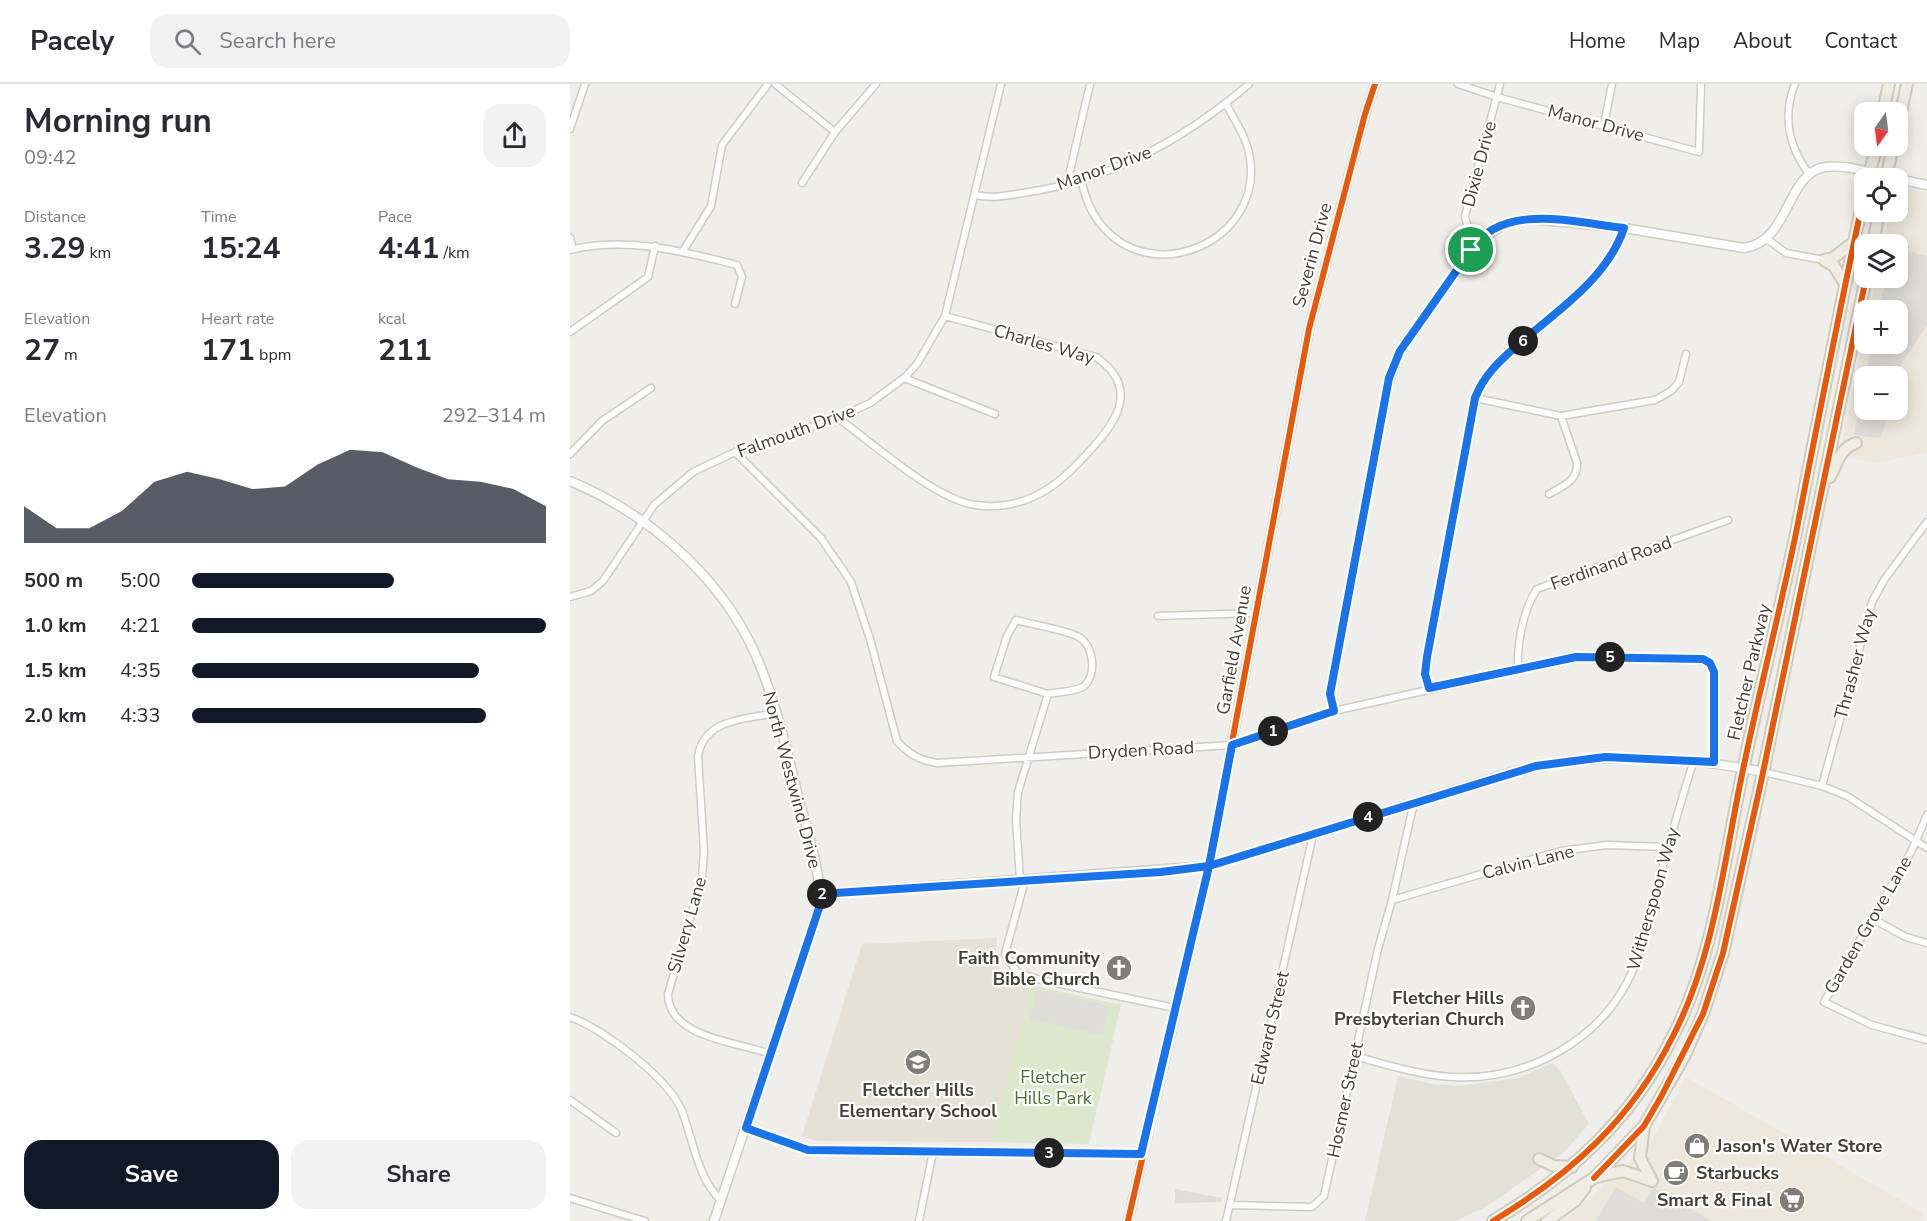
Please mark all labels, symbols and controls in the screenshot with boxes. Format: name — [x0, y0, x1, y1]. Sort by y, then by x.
search box — [150, 14, 570, 68]
text: Pacely — [30, 22, 114, 60]
icon: search — [171, 25, 204, 58]
text: Search here — [219, 26, 336, 56]
text: Home — [1569, 27, 1626, 55]
text: Map — [1659, 27, 1700, 55]
text: About — [1733, 27, 1791, 55]
text: Contact — [1824, 27, 1897, 55]
text: Morning run — [24, 99, 212, 144]
street label: Manor Drive — [1545, 99, 1647, 147]
north arrow — [1854, 102, 1908, 156]
map controls — [1854, 102, 1908, 420]
button: share — [483, 104, 546, 167]
street label: Dixie Drive — [1456, 118, 1502, 210]
street label: Manor Drive — [1053, 140, 1155, 196]
text: 09:42 — [24, 144, 77, 171]
button: locate — [1854, 168, 1908, 222]
street label: Severin Drive — [1287, 200, 1337, 310]
text: Distance — [24, 206, 86, 228]
text: Time — [201, 206, 237, 228]
text: Pace — [378, 206, 412, 228]
pin — [1445, 224, 1496, 275]
text: 3.29 — [24, 228, 85, 269]
text: 15:24 — [201, 228, 280, 269]
text: 4:41 — [378, 228, 439, 269]
icon: arrive — [1454, 233, 1487, 266]
button: layers — [1854, 234, 1908, 288]
text: km — [85, 242, 111, 264]
text: /km — [439, 242, 470, 264]
button: + — [1854, 300, 1908, 354]
text: Elevation — [24, 308, 90, 330]
text: Heart rate — [201, 308, 274, 330]
text: kcal — [378, 308, 406, 330]
street label: Charles Way — [991, 318, 1098, 370]
pin: 6 — [1508, 326, 1538, 356]
text: 27 — [24, 330, 60, 371]
text: 171 — [201, 330, 255, 371]
text: 211 — [378, 330, 432, 371]
text: 6 — [1518, 330, 1528, 352]
text: m — [60, 344, 78, 366]
text: bpm — [255, 344, 291, 366]
button: − — [1854, 366, 1908, 420]
street label: Falmouth Drive — [734, 399, 858, 463]
text: Elevation — [24, 402, 107, 429]
text: 292–314 m — [442, 402, 546, 429]
street label: Ferdinand Road — [1547, 530, 1675, 596]
text: 500 m — [24, 567, 83, 594]
text: 5:00 — [120, 567, 161, 594]
street label: Garfield Avenue — [1211, 584, 1257, 716]
street label: Fletcher Parkway — [1722, 601, 1777, 743]
street label: Thrasher Way — [1829, 605, 1882, 722]
text: 1.0 km — [24, 612, 87, 639]
text: 4:21 — [120, 612, 161, 639]
pin: 5 — [1595, 642, 1625, 672]
text: 5 — [1605, 646, 1615, 668]
text: 1.5 km — [24, 657, 87, 684]
text: 4:35 — [120, 657, 161, 684]
street label: North Westwind Drive — [757, 689, 827, 871]
text: 2.0 km — [24, 702, 87, 729]
text: 4:33 — [120, 702, 161, 729]
pin: 1 — [1258, 716, 1288, 746]
text: 1 — [1268, 720, 1278, 742]
street label: Dryden Road — [1087, 735, 1195, 765]
pin: 4 — [1353, 802, 1383, 832]
text: 4 — [1363, 806, 1373, 828]
street label: Witherspoon Way — [1621, 824, 1685, 973]
street label: Calvin Lane — [1480, 839, 1576, 885]
street label: Garden Grove Lane — [1819, 852, 1917, 998]
street label: Silvery Lane — [662, 874, 712, 976]
pin: 2 — [807, 879, 837, 909]
text: 2 — [817, 883, 827, 905]
place label: Faith Community Bible Church — [958, 946, 1101, 991]
church icon: Faith Community Bible Church — [1104, 953, 1134, 983]
street label: Edward Street — [1245, 968, 1295, 1087]
place label: Fletcher Hills Presbyterian Church — [1334, 986, 1504, 1031]
church icon: Fletcher Hills Presbyterian Church — [1508, 993, 1538, 1023]
street label: Hosmer Street — [1321, 1039, 1369, 1160]
school or university icon: Fletcher Hills Elementary School — [903, 1047, 933, 1077]
park label: Fletcher Hills Park — [1014, 1065, 1093, 1110]
place label: Fletcher Hills Elementary School — [839, 1078, 997, 1123]
shop icon: Jason's Water Store — [1682, 1131, 1712, 1161]
place label: Jason's Water Store — [1715, 1134, 1883, 1158]
pin: 3 — [1034, 1138, 1064, 1168]
button: Save — [24, 1140, 279, 1209]
button: Share — [291, 1140, 546, 1209]
text: 3 — [1044, 1142, 1054, 1164]
cafe icon: Starbucks — [1661, 1158, 1691, 1188]
place label: Starbucks — [1696, 1161, 1779, 1185]
supermarket icon: Smart & Final — [1777, 1185, 1807, 1215]
place label: Smart & Final — [1657, 1188, 1772, 1212]

